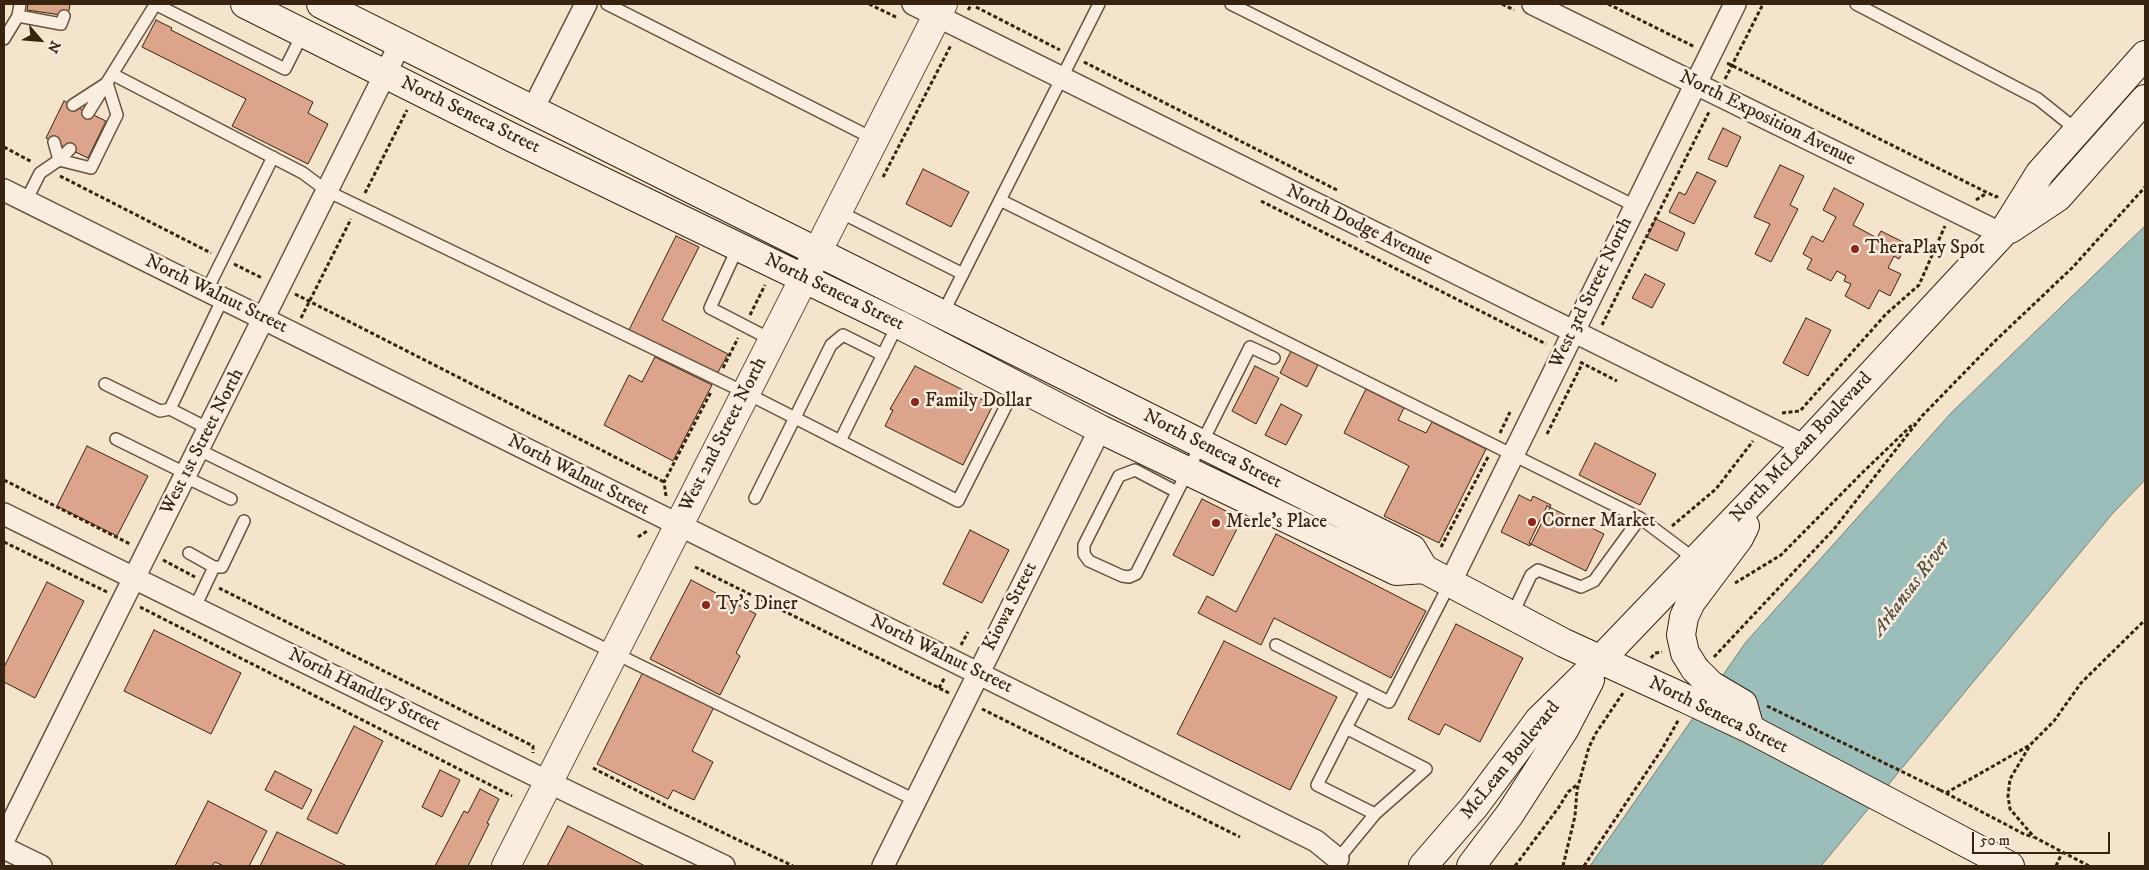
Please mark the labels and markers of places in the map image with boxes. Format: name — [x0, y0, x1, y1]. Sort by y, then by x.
place label: TheraPlay Spot — [1865, 238, 1985, 260]
marker: TheraPlay Spot — [1849, 243, 1861, 255]
place label: Family Dollar — [925, 391, 1032, 413]
marker: Family Dollar — [909, 396, 921, 408]
place label: Corner Market — [1542, 511, 1655, 533]
place label: Merle's Place — [1226, 512, 1327, 534]
marker: Corner Market — [1526, 516, 1538, 528]
marker: Merle's Place — [1210, 517, 1222, 529]
place label: Ty's Diner — [716, 594, 798, 616]
marker: Ty's Diner — [700, 599, 712, 611]

